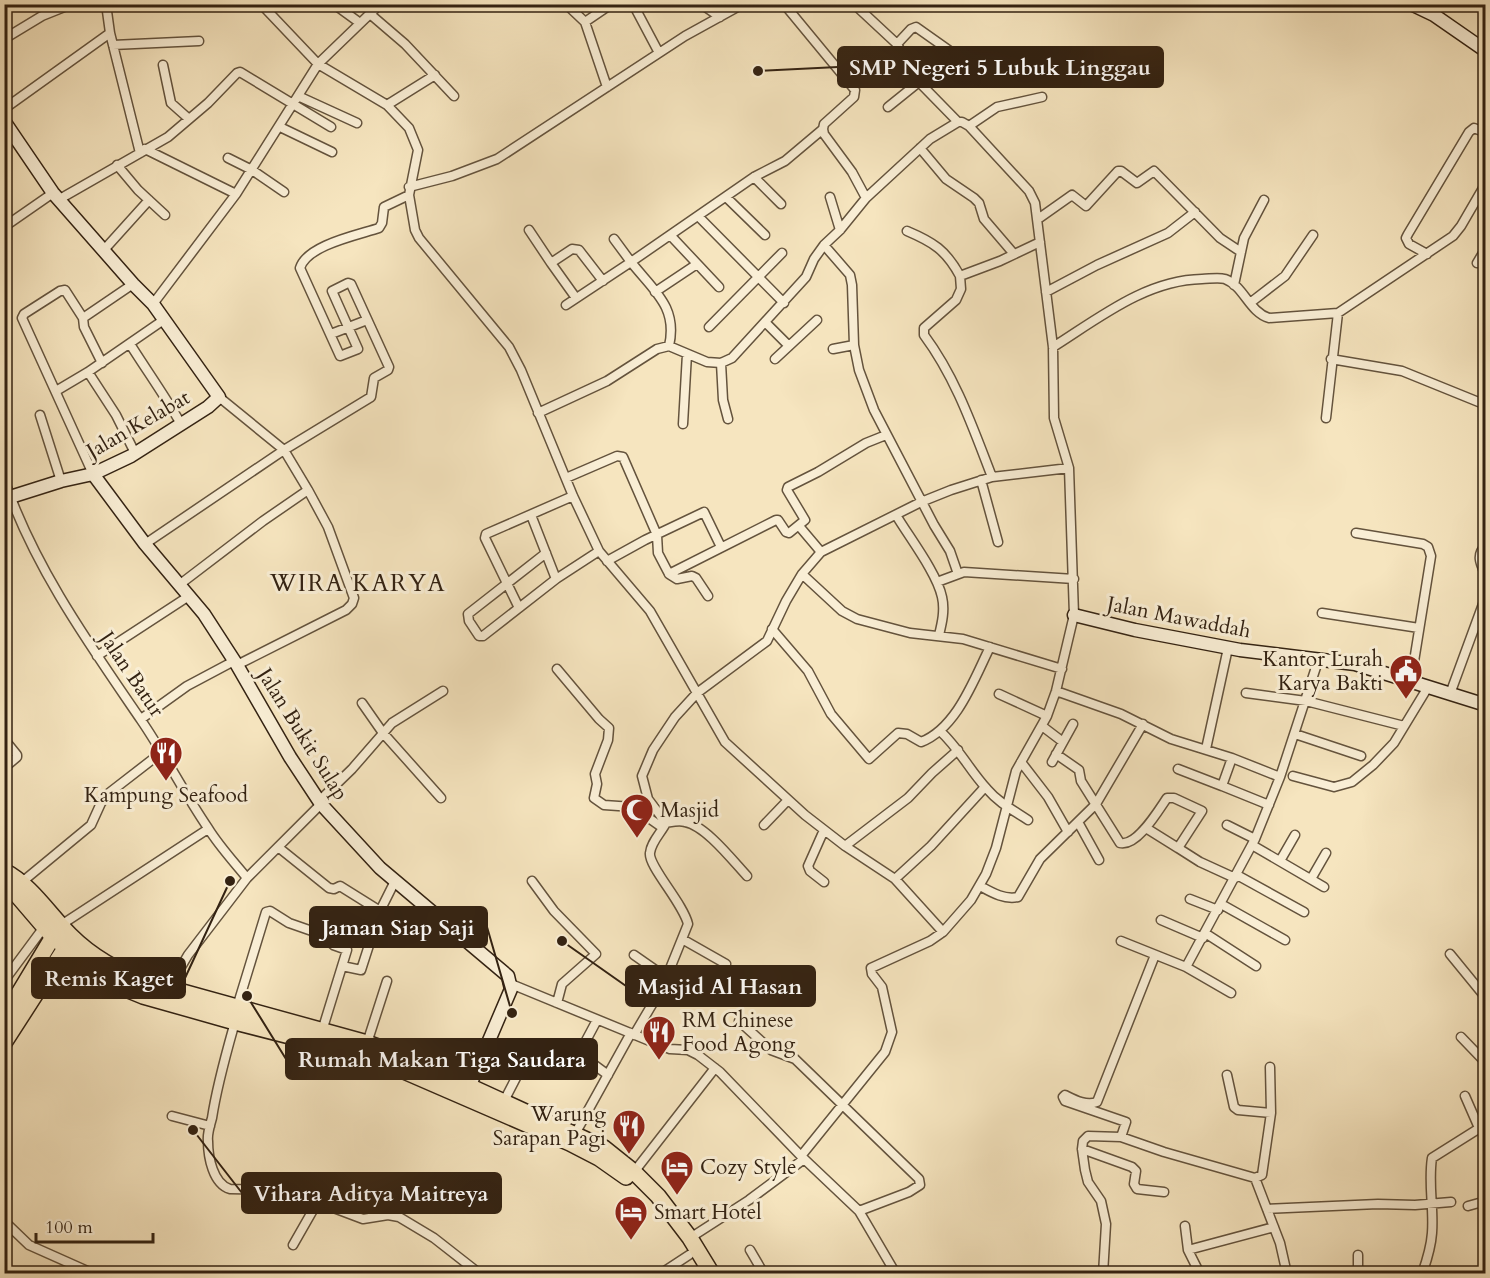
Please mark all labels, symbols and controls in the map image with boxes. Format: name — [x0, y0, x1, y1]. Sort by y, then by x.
callout: SMP Negeri 5 Lubuk Linggau — [838, 47, 1163, 87]
text: SMP Negeri 5 Lubuk Linggau — [849, 53, 1151, 83]
street label: Jalan Kelabat — [79, 383, 195, 467]
district label: WIRA KARYA — [269, 567, 446, 600]
street label: Jalan Mawaddah — [1102, 589, 1254, 646]
street label: Jalan Batur — [91, 623, 171, 723]
place label: Kantor Lurah Karya Bakti — [1263, 645, 1383, 698]
public building icon: Kantor Lurah Karya Bakti — [1388, 653, 1424, 700]
street label: Jalan Bukit Sulap — [249, 660, 355, 806]
restaurant icon: Kampung Seafood — [148, 735, 184, 782]
place label: Kampung Seafood — [84, 781, 248, 810]
mosque icon: Masjid — [619, 792, 655, 839]
place label: Masjid — [660, 796, 719, 825]
callout: Jaman Siap Saji — [310, 907, 487, 947]
text: Jaman Siap Saji — [318, 913, 475, 943]
callout: Remis Kaget — [32, 958, 185, 998]
text: Remis Kaget — [45, 964, 174, 994]
callout: Masjid Al Hasan — [626, 966, 815, 1006]
text: Masjid Al Hasan — [638, 972, 802, 1002]
place label: RM Chinese Food Agong — [682, 1006, 795, 1059]
restaurant icon: RM Chinese Food Agong — [641, 1014, 677, 1061]
callout: Rumah Makan Tiga Saudara — [286, 1039, 597, 1079]
text: Rumah Makan Tiga Saudara — [298, 1045, 586, 1075]
place label: Warung Sarapan Pagi — [493, 1100, 606, 1153]
restaurant icon: Warung Sarapan Pagi — [611, 1108, 647, 1155]
hotel icon: Cozy Style — [659, 1149, 695, 1196]
place label: Cozy Style — [700, 1153, 797, 1182]
callout: Vihara Aditya Maitreya — [242, 1173, 501, 1213]
text: Vihara Aditya Maitreya — [254, 1179, 489, 1209]
hotel icon: Smart Hotel — [613, 1194, 649, 1241]
place label: Smart Hotel — [654, 1198, 762, 1227]
scale bar — [36, 1206, 153, 1244]
text: 100 m — [45, 1215, 93, 1240]

